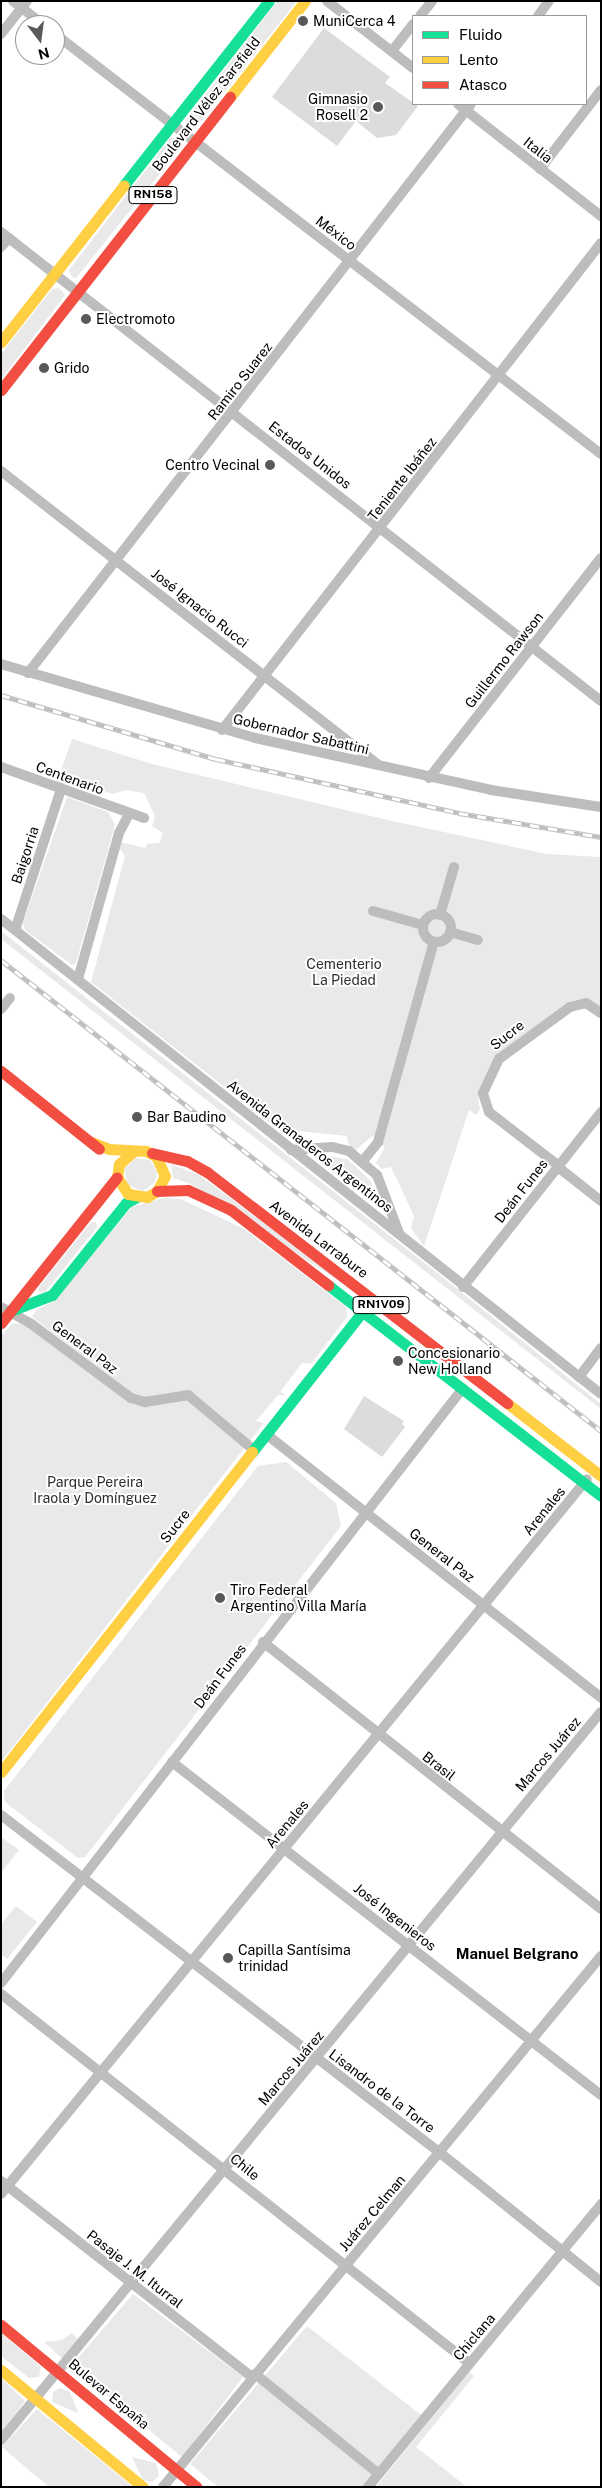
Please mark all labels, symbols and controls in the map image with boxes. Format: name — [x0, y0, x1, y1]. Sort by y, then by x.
place label: MuniCerca 4 — [313, 13, 396, 29]
north arrow — [15, 15, 65, 65]
marker: MuniCerca 4 — [297, 15, 309, 27]
legend — [412, 15, 587, 105]
text: Fluido — [459, 26, 502, 43]
street label: Boulevard Vélez Sarsfield — [148, 33, 264, 175]
text: N — [36, 44, 51, 63]
text: Lento — [459, 51, 498, 68]
text: Atasco — [459, 76, 507, 93]
place label: Gimnasio Rosell 2 — [308, 91, 368, 124]
marker: Gimnasio Rosell 2 — [372, 101, 384, 113]
street label: Italia — [520, 133, 556, 167]
road number: RN158 — [128, 186, 178, 204]
street label: México — [312, 212, 360, 254]
place label: Electromoto — [96, 311, 175, 327]
marker: Electromoto — [80, 313, 92, 325]
street label: Ramiro Suarez — [204, 339, 276, 423]
place label: Grido — [54, 360, 89, 376]
marker: Grido — [38, 362, 50, 374]
street label: Estados Unidos — [265, 418, 355, 492]
street label: Teniente Ibáñez — [364, 434, 440, 524]
place label: Centro Vecinal — [165, 457, 260, 473]
marker: Centro Vecinal — [264, 459, 276, 471]
street label: José Ignacio Rucci — [148, 565, 252, 651]
street label: Guillermo Rawson — [461, 609, 547, 711]
street label: Gobernador Sabattini — [231, 710, 371, 758]
street label: Centenario — [34, 758, 106, 798]
street label: Baigorria — [8, 824, 42, 886]
park label: Cementerio La Piedad — [306, 956, 382, 989]
street label: Sucre — [487, 1017, 527, 1053]
street label: Avenida Granaderos Argentinos — [224, 1076, 396, 1216]
place label: Bar Baudino — [147, 1109, 226, 1125]
marker: Bar Baudino — [131, 1111, 143, 1123]
street label: Deán Funes — [491, 1156, 551, 1226]
street label: Avenida Larrabure — [266, 1197, 372, 1281]
road number: RN1V09 — [352, 1296, 410, 1314]
street label: General Paz — [49, 1317, 121, 1377]
place label: Concesionario New Holland — [408, 1345, 500, 1378]
marker: Concesionario New Holland — [392, 1355, 404, 1367]
park label: Parque Pereira Iraola y Domínguez — [33, 1474, 157, 1506]
street label: Arenales — [519, 1483, 569, 1539]
street label: Sucre — [157, 1506, 193, 1546]
street label: General Paz — [406, 1524, 478, 1586]
place label: Tiro Federal Argentino Villa María — [230, 1582, 367, 1614]
marker: Tiro Federal Argentino Villa María — [214, 1592, 226, 1604]
street label: Deán Funes — [190, 1641, 250, 1711]
street label: Marcos Juárez — [512, 1713, 584, 1795]
street label: Brasil — [419, 1748, 459, 1784]
street label: Arenales — [262, 1796, 312, 1852]
street label: José Ingenieros — [350, 1880, 440, 1954]
place label: Capilla Santísima trinidad — [238, 1942, 351, 1974]
district label: Manuel Belgrano — [456, 1945, 578, 1963]
marker: Capilla Santísima trinidad — [222, 1952, 234, 1964]
street label: Marcos Juárez — [255, 2027, 327, 2109]
street label: Lisandro de la Torre — [326, 2046, 438, 2136]
street label: Chile — [227, 2150, 263, 2184]
street label: Juárez Celman — [335, 2172, 409, 2254]
street label: Pasaje J. M. Iturral — [84, 2226, 186, 2312]
street label: Chiclana — [449, 2310, 499, 2364]
street label: Bulevar España — [65, 2355, 153, 2433]

